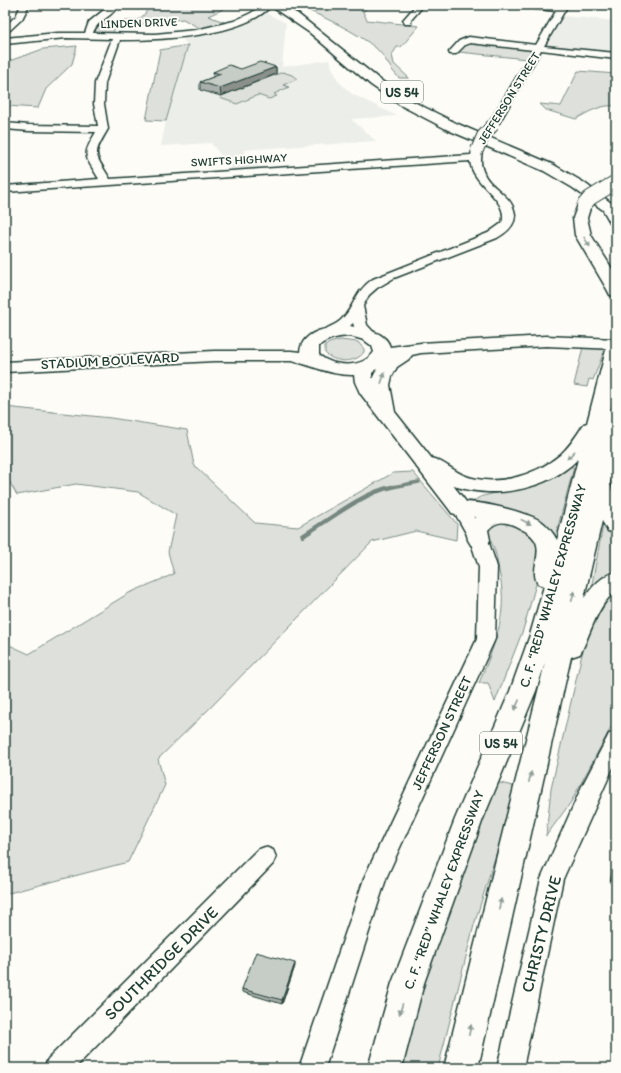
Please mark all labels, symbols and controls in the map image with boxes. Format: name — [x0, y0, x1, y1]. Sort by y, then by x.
street label: LINDEN DRIVE — [100, 15, 178, 31]
street label: JEFFERSON STREET — [475, 49, 543, 147]
road number: US 54 — [381, 81, 423, 103]
street label: SWIFTS HIGHWAY — [190, 150, 288, 170]
one-way arrow — [584, 236, 591, 248]
street label: STADIUM BOULEVARD — [40, 349, 180, 373]
one-way arrow — [380, 371, 386, 383]
one-way arrow — [566, 450, 576, 460]
street label: C. F. “RED” WHALEY EXPRESSWAY — [516, 482, 590, 690]
one-way arrow — [520, 519, 531, 525]
one-way arrow — [570, 590, 576, 602]
street label: JEFFERSON STREET — [408, 673, 476, 793]
one-way arrow — [514, 699, 520, 711]
road number: US 54 — [480, 732, 522, 754]
one-way arrow — [528, 771, 534, 783]
street label: C. F. “RED” WHALEY EXPRESSWAY — [400, 788, 488, 992]
street label: CHRISTY DRIVE — [517, 873, 565, 995]
one-way arrow — [497, 897, 503, 909]
street label: SOUTHRIDGE DRIVE — [100, 902, 222, 1024]
one-way arrow — [398, 1003, 404, 1015]
one-way arrow — [468, 1024, 474, 1036]

